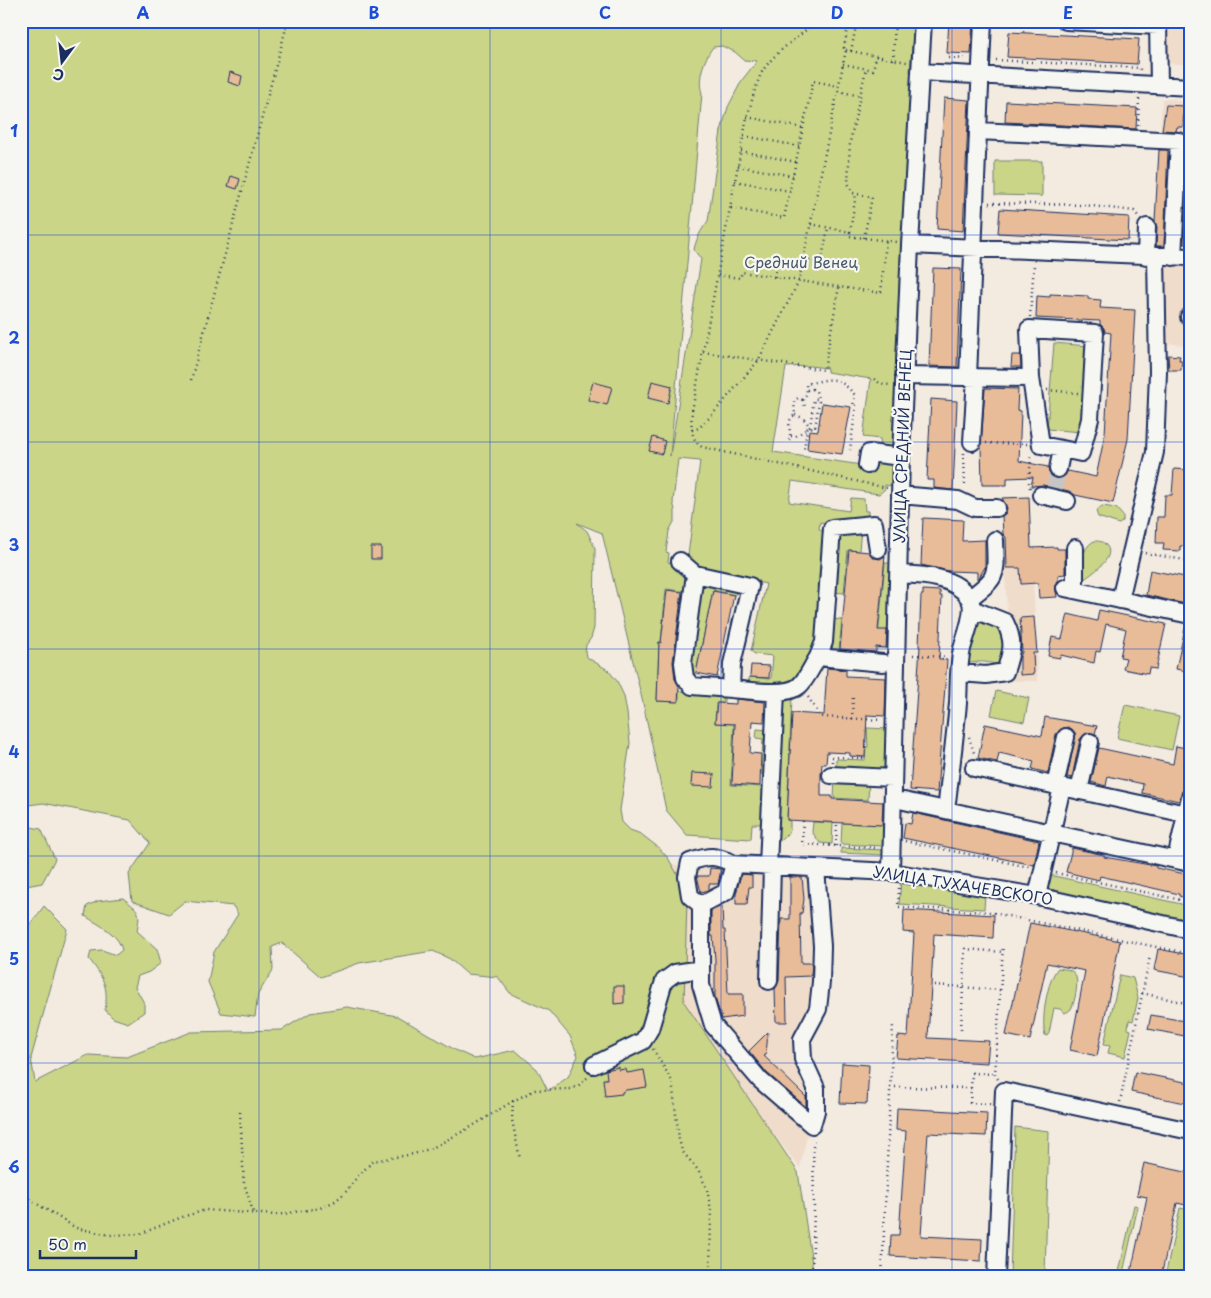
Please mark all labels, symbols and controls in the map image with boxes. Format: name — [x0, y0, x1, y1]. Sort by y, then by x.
text: A — [137, 0, 150, 24]
text: B — [369, 0, 380, 24]
text: C — [599, 0, 611, 24]
text: D — [831, 0, 843, 24]
text: E — [1063, 0, 1073, 24]
north arrow — [38, 38, 88, 88]
text: С — [51, 64, 66, 87]
text: 1 — [10, 118, 18, 142]
park label: Средний Венец — [744, 250, 858, 273]
text: 2 — [8, 325, 20, 349]
street label: УЛИЦА СРЕДНИЙ ВЕНЕЦ — [887, 349, 916, 543]
text: 3 — [9, 532, 19, 556]
text: 4 — [9, 739, 20, 763]
street label: УЛИЦА ТУХАЧЕВСКОГО — [872, 859, 1055, 910]
text: 5 — [9, 946, 19, 970]
text: 6 — [8, 1154, 20, 1178]
scale bar — [40, 1228, 136, 1260]
text: 50 m — [48, 1232, 87, 1255]

